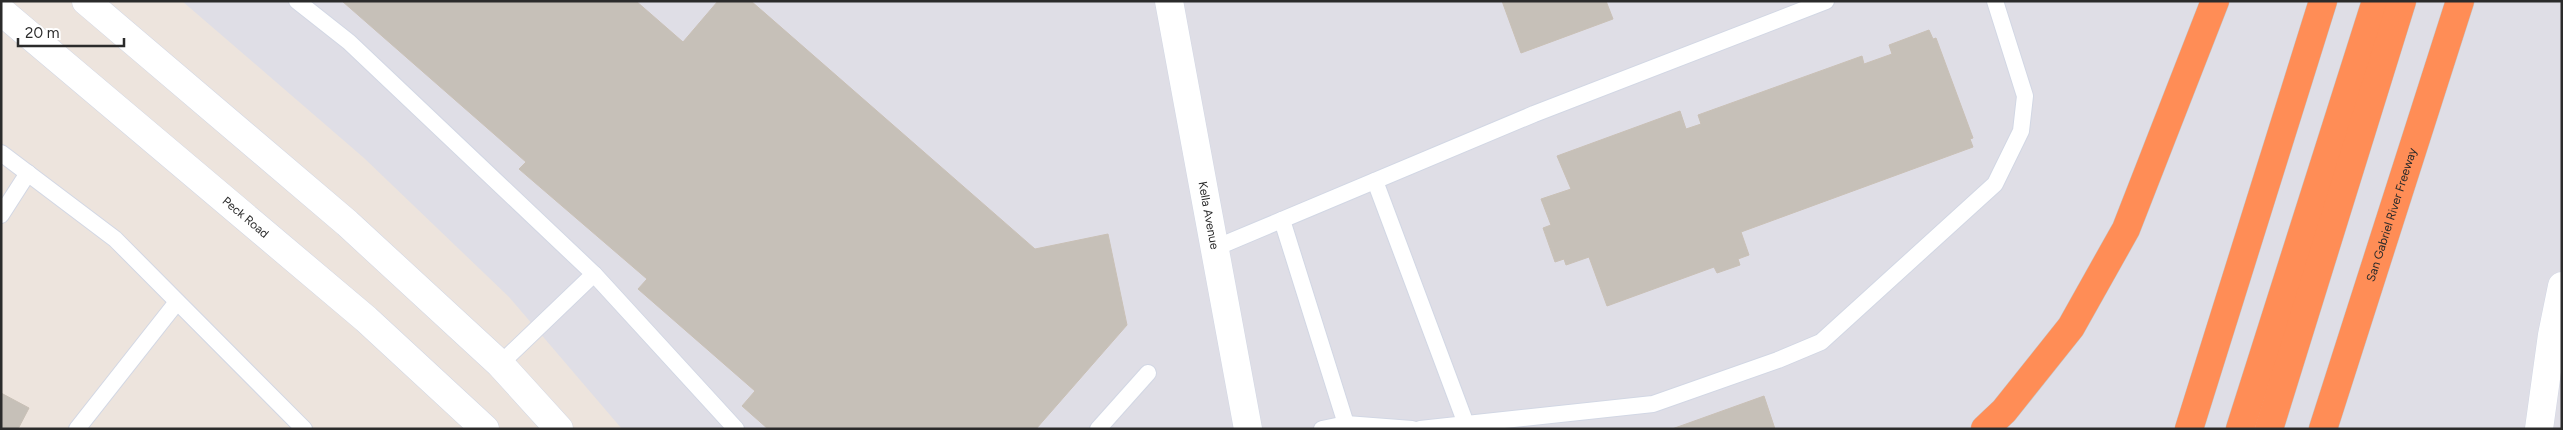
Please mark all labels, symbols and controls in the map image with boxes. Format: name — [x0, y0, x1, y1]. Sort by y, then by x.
scale bar — [18, 15, 124, 47]
text: 20 m — [25, 24, 59, 42]
street label: San Gabriel River Freeway — [2364, 145, 2420, 283]
street label: Kella Avenue — [1195, 180, 1222, 251]
street label: Peck Road — [220, 194, 272, 241]

